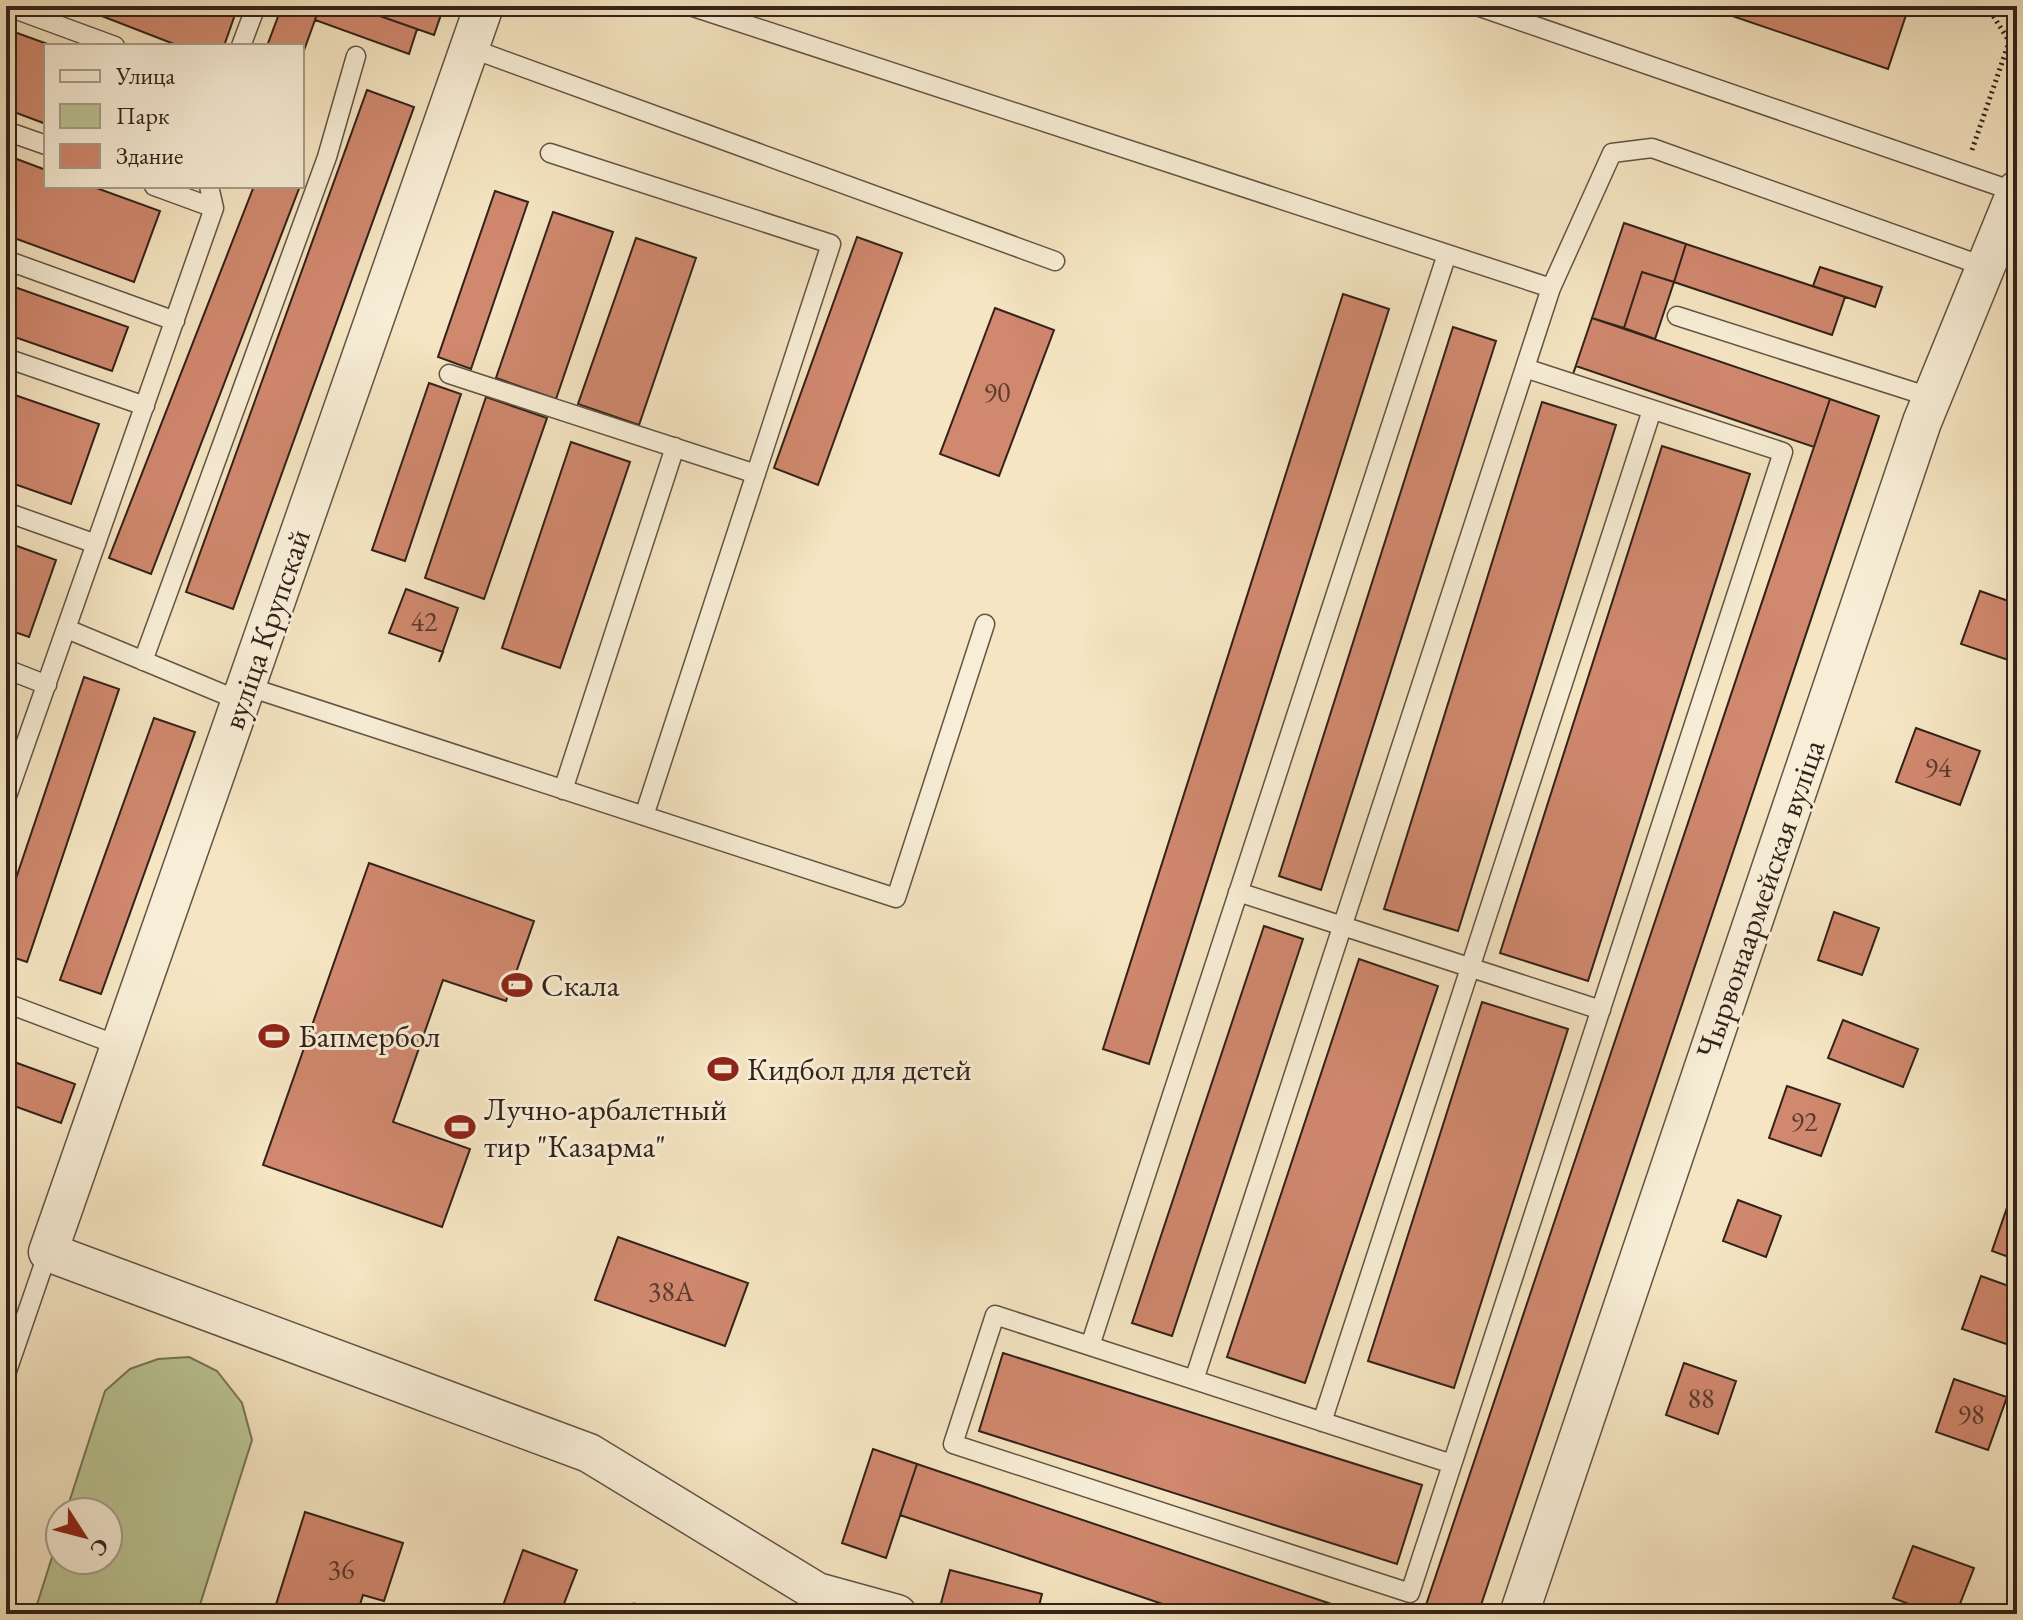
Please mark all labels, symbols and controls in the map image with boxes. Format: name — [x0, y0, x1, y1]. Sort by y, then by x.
legend — [44, 44, 304, 188]
text: Улица — [115, 60, 175, 91]
text: Парк — [116, 100, 170, 131]
text: Здание — [116, 140, 183, 171]
house number: 90 — [984, 374, 1010, 410]
street label: вуліца Крупскай — [212, 523, 320, 735]
house number: 42 — [411, 603, 438, 639]
street label: Чырвонаармейская вуліца — [1686, 734, 1834, 1064]
house number: 94 — [1925, 749, 1952, 785]
place label: Скала — [541, 964, 620, 1006]
sports icon: Скала — [500, 968, 534, 1002]
place label: Бапмербол — [298, 1015, 440, 1057]
sports icon: Бапмербол — [257, 1019, 291, 1053]
place label: Кидбол для детей — [747, 1048, 972, 1090]
sports icon: Кидбол для детей — [706, 1052, 740, 1086]
place label: Лучно-арбалетный тир "Казарма" — [484, 1088, 727, 1167]
house number: 92 — [1791, 1103, 1818, 1139]
sports icon: Лучно-арбалетный тир "Казарма" — [443, 1110, 477, 1144]
house number: 38А — [648, 1273, 695, 1309]
house number: 88 — [1688, 1380, 1714, 1416]
house number: 98 — [1958, 1396, 1984, 1432]
north arrow — [44, 1496, 124, 1576]
text: С — [83, 1533, 116, 1562]
house number: 36 — [328, 1551, 354, 1587]

